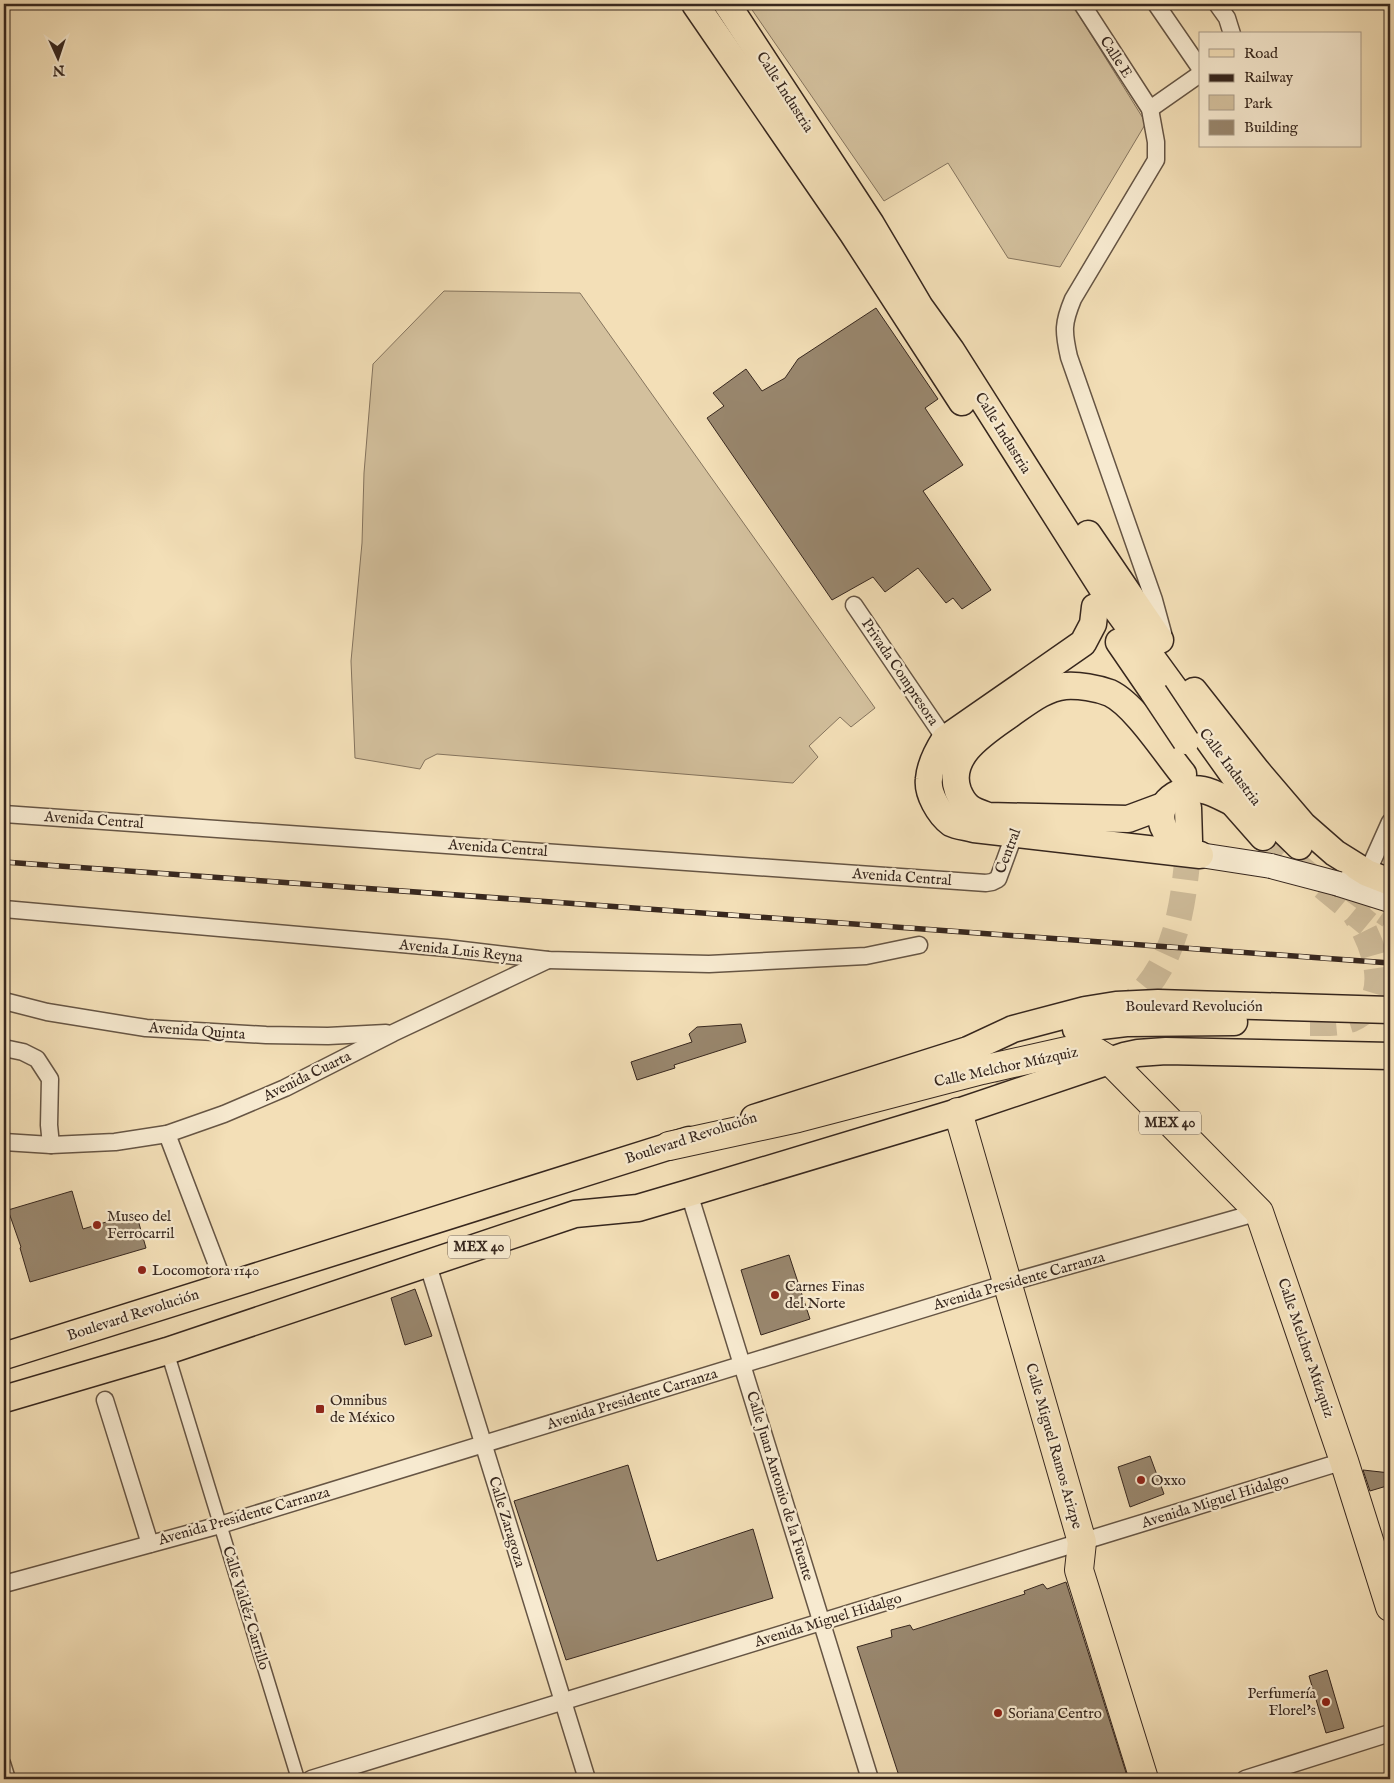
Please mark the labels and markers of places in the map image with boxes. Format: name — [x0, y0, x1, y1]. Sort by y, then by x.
place label: Museo del Ferrocarril — [107, 1207, 175, 1243]
marker: Museo del Ferrocarril — [91, 1219, 103, 1231]
place label: Locomotora 1140 — [152, 1261, 259, 1280]
marker: Locomotora 1140 — [136, 1264, 148, 1276]
place label: Carnes Finas del Norte — [785, 1277, 864, 1313]
marker: Carnes Finas del Norte — [769, 1289, 781, 1301]
place label: Omnibus de México — [330, 1391, 395, 1427]
marker: Omnibus de México — [314, 1403, 326, 1415]
place label: Oxxo — [1151, 1471, 1186, 1490]
marker: Oxxo — [1135, 1474, 1147, 1486]
place label: Perfumería Florel's — [1247, 1684, 1317, 1720]
marker: Perfumería Florel's — [1320, 1696, 1332, 1708]
place label: Soriana Centro — [1008, 1704, 1102, 1723]
marker: Soriana Centro — [992, 1707, 1004, 1719]

